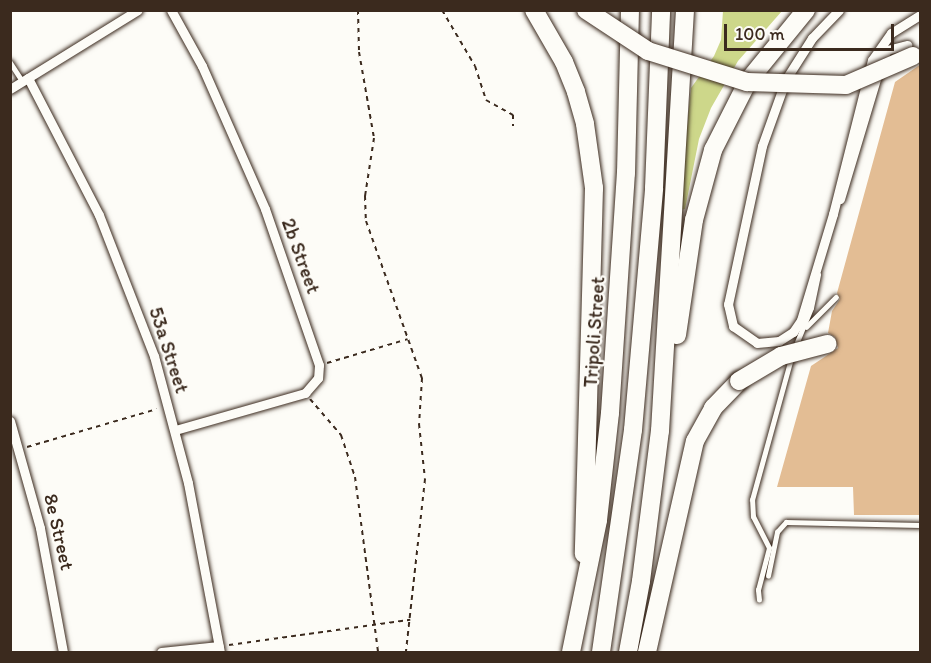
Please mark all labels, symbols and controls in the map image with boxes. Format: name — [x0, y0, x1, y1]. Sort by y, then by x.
scale bar — [727, 12, 896, 50]
text: 100 m — [735, 23, 785, 45]
street label: 2b Street — [276, 215, 326, 297]
street label: Tripoli Street — [578, 276, 610, 388]
street label: 53a Street — [144, 304, 194, 396]
street label: 8e Street — [39, 491, 79, 573]

